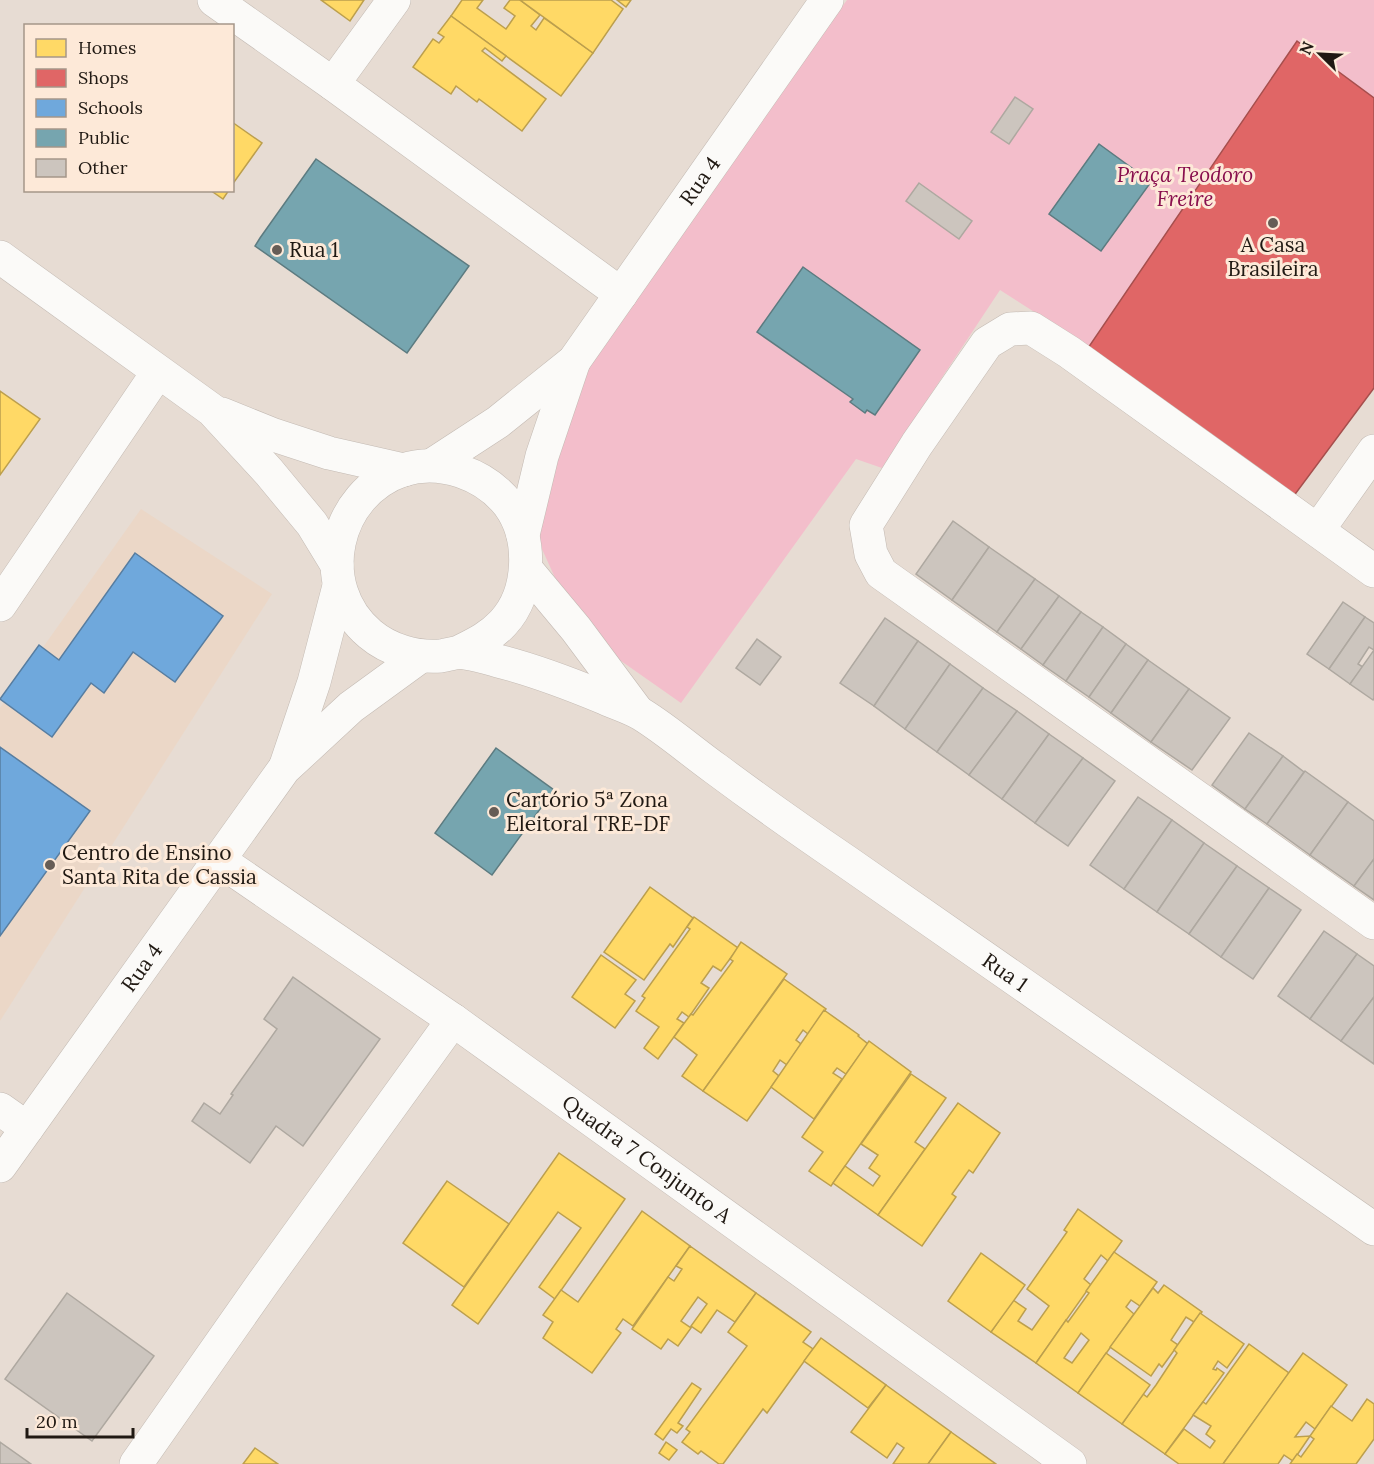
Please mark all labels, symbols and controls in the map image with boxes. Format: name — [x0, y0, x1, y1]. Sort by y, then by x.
legend — [24, 24, 234, 192]
north arrow — [1290, 24, 1350, 84]
text: Homes — [78, 36, 136, 59]
text: N — [1295, 38, 1318, 58]
text: Shops — [78, 66, 129, 89]
text: Schools — [78, 96, 143, 119]
text: Public — [78, 126, 130, 149]
street label: Rua 4 — [673, 151, 726, 210]
text: Other — [78, 156, 128, 179]
park label: Praça Teodoro Freire — [1117, 161, 1253, 212]
marker: A Casa Brasileira — [1266, 216, 1280, 230]
place label: A Casa Brasileira — [1227, 231, 1319, 282]
place label: Rua 1 — [289, 236, 339, 263]
marker: Rua 1 — [270, 243, 284, 257]
place label: Cartório 5ª Zona Eleitoral TRE-DF — [506, 786, 670, 837]
marker: Cartório 5ª Zona Eleitoral TRE-DF — [487, 805, 501, 819]
place label: Centro de Ensino Santa Rita de Cassia — [62, 839, 257, 890]
marker: Centro de Ensino Santa Rita de Cassia — [43, 858, 57, 872]
street label: Rua 4 — [115, 938, 168, 997]
street label: Rua 1 — [977, 947, 1033, 997]
street label: Quadra 7 Conjunto A — [557, 1089, 738, 1230]
scale bar — [27, 1401, 134, 1439]
text: 20 m — [36, 1410, 78, 1433]

